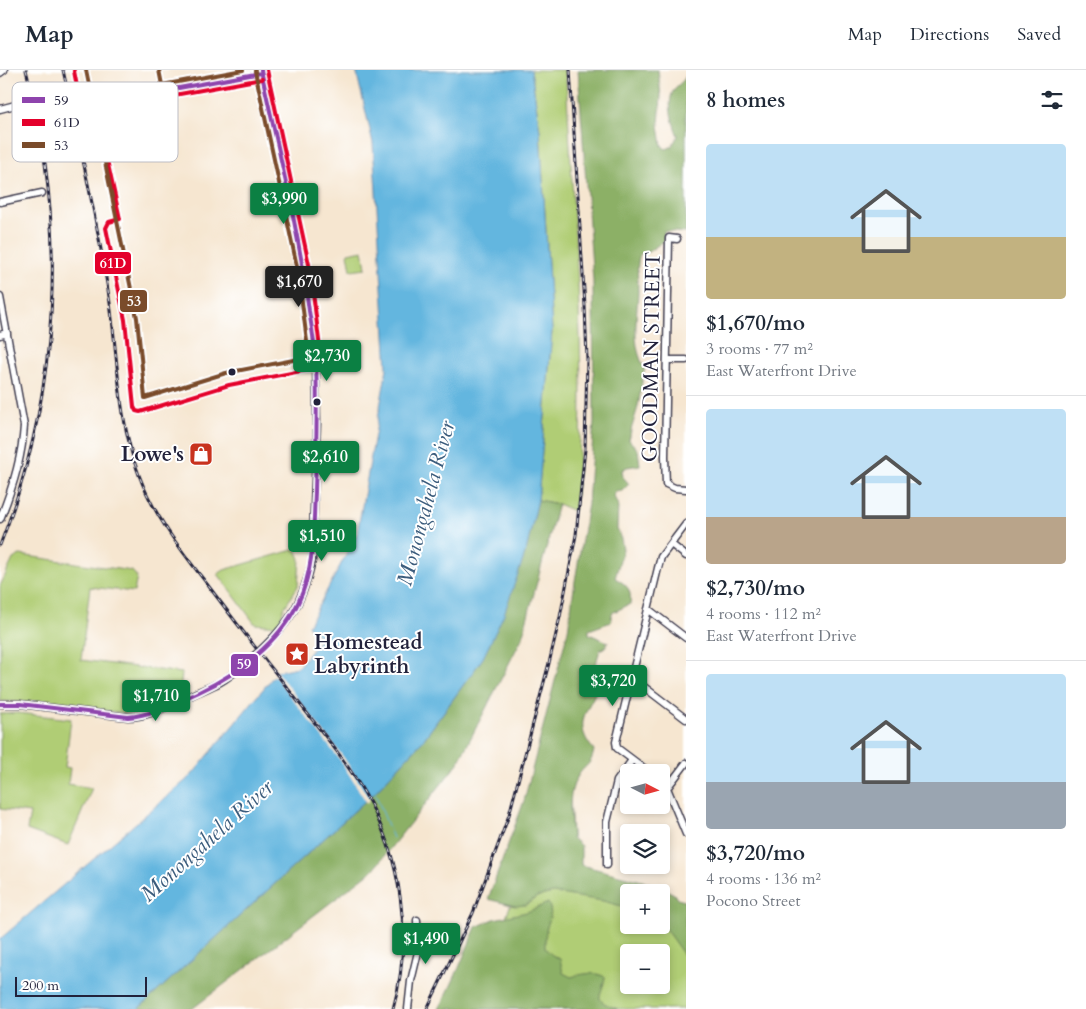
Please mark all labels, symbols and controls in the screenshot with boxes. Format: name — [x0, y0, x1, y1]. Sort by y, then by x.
text: Map — [25, 18, 74, 51]
text: Map — [848, 22, 882, 47]
text: Directions — [910, 22, 989, 47]
text: Saved — [1017, 22, 1061, 47]
legend — [12, 82, 178, 162]
text: 8 homes — [706, 86, 785, 115]
icon: filters — [1038, 86, 1066, 114]
text: 59 — [54, 91, 68, 110]
text: 61D — [54, 113, 80, 132]
text: 53 — [54, 136, 68, 155]
icon: home — [841, 176, 931, 266]
pin: $3,990 — [243, 182, 325, 225]
text: $3,990 — [261, 188, 307, 210]
line badge: 61D — [94, 251, 132, 275]
street label: GOODMAN STREET — [635, 252, 668, 462]
text: 61D — [100, 254, 126, 273]
pin: $1,670 — [258, 266, 340, 308]
text: $1,670 — [276, 271, 322, 293]
line badge: 53 — [119, 289, 148, 313]
text: 53 — [127, 292, 141, 311]
text: $1,670/mo — [706, 309, 805, 338]
text: 3 rooms · 77 m² — [706, 338, 813, 360]
pin: $2,730 — [286, 340, 368, 382]
text: $2,730 — [304, 345, 350, 367]
text: East Waterfront Drive — [706, 360, 857, 382]
unlabelled marker — [227, 367, 237, 377]
unlabelled marker — [312, 397, 322, 407]
water label: Monongahela River — [390, 417, 463, 589]
place label: Lowe's — [121, 440, 184, 469]
pin: $2,610 — [284, 440, 366, 483]
shop icon: Lowe's — [188, 441, 214, 467]
icon: home — [841, 442, 931, 532]
text: $2,610 — [302, 446, 348, 468]
pin: $1,510 — [281, 520, 363, 562]
text: $1,510 — [299, 525, 345, 547]
text: $2,730/mo — [706, 574, 805, 603]
text: 4 rooms · 112 m² — [706, 603, 821, 625]
text: East Waterfront Drive — [706, 625, 857, 647]
place label: Homestead Labyrinth — [314, 628, 422, 681]
place icon: Homestead Labyrinth — [284, 641, 310, 667]
line badge: 59 — [230, 653, 259, 677]
text: 59 — [237, 655, 251, 674]
pin: $3,720 — [572, 664, 654, 707]
text: $3,720 — [590, 670, 636, 692]
pin: $1,710 — [115, 680, 197, 722]
text: $1,710 — [133, 685, 179, 707]
icon: home — [841, 707, 931, 797]
north arrow — [620, 764, 670, 814]
map controls — [620, 764, 670, 994]
water label: Monongahela River — [134, 772, 280, 909]
button: layers — [620, 824, 670, 874]
text: $3,720/mo — [706, 839, 805, 868]
text: 4 rooms · 136 m² — [706, 868, 821, 890]
button: + — [620, 884, 670, 934]
text: Pocono Street — [706, 890, 801, 912]
pin: $1,490 — [385, 922, 467, 965]
text: $1,490 — [403, 928, 449, 950]
button: − — [620, 944, 670, 994]
scale bar — [15, 974, 148, 997]
text: 200 m — [22, 976, 59, 995]

